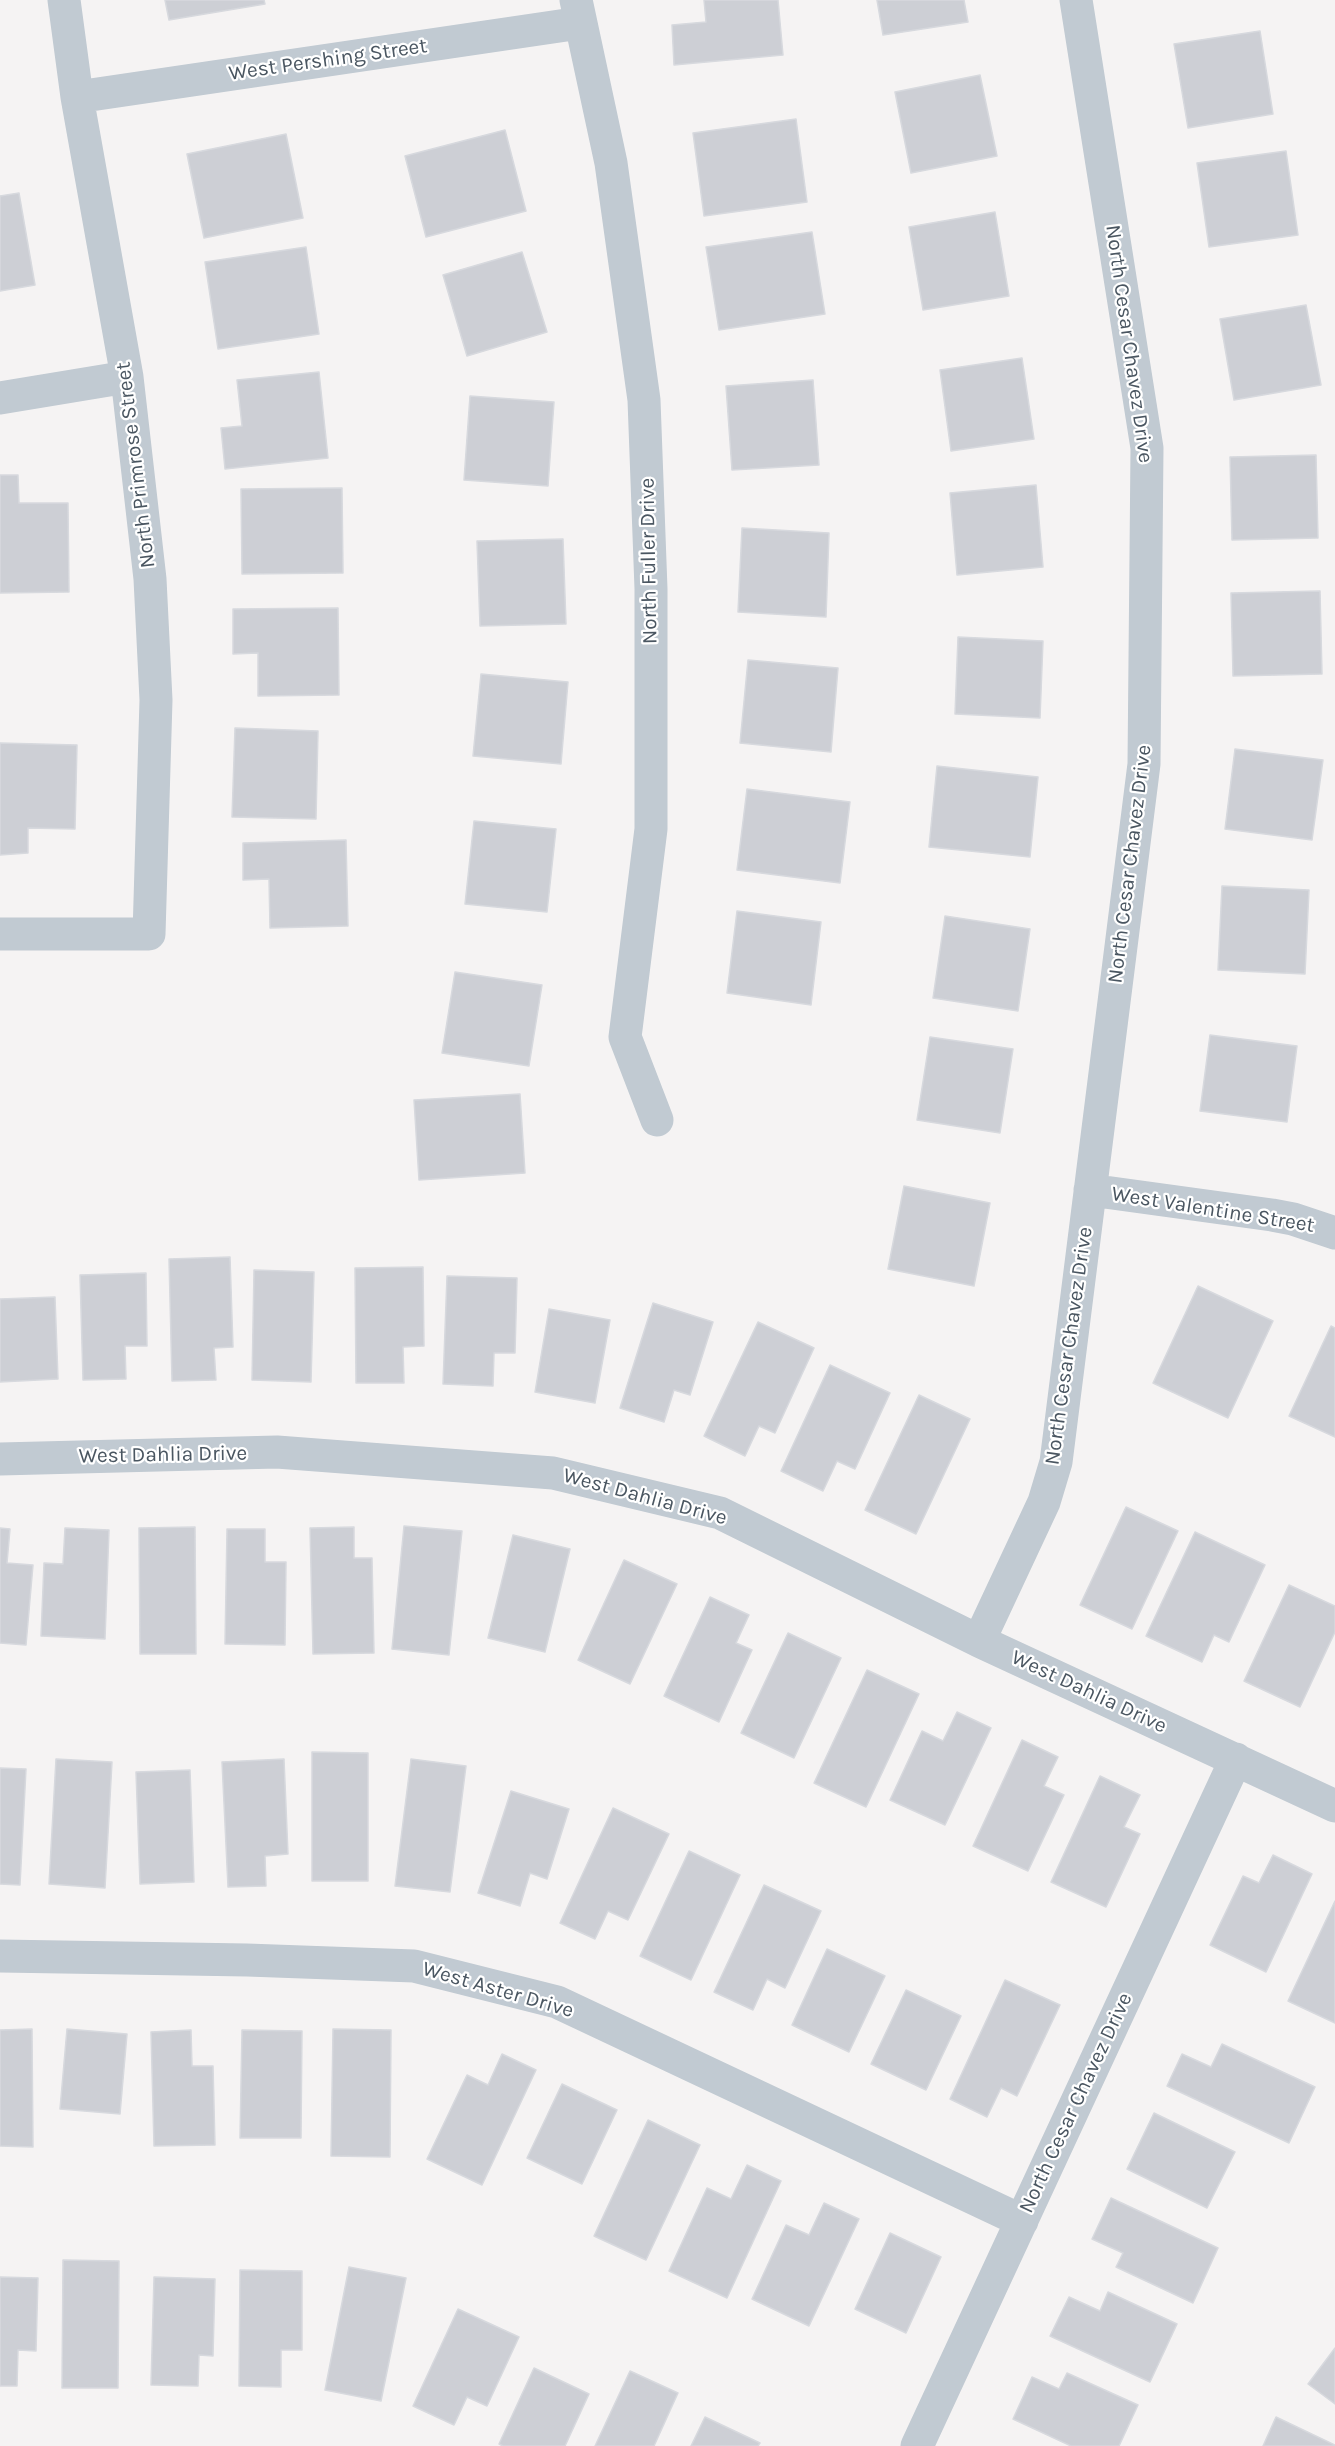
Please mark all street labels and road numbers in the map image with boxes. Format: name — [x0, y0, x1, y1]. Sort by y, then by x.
street label: West Pershing Street — [227, 34, 429, 86]
street label: North Cesar Chavez Drive — [1100, 223, 1158, 465]
street label: North Primrose Street — [111, 360, 161, 570]
street label: North Fuller Drive — [635, 478, 663, 644]
street label: North Cesar Chavez Drive — [1103, 743, 1157, 985]
street label: West Valentine Street — [1110, 1182, 1316, 1238]
street label: North Cesar Chavez Drive — [1040, 1225, 1098, 1467]
street label: West Dahlia Drive — [78, 1441, 248, 1469]
street label: West Dahlia Drive — [560, 1463, 730, 1531]
street label: West Dahlia Drive — [1007, 1645, 1171, 1739]
street label: West Aster Drive — [419, 1956, 577, 2024]
street label: North Cesar Chavez Drive — [1014, 1989, 1138, 2217]

